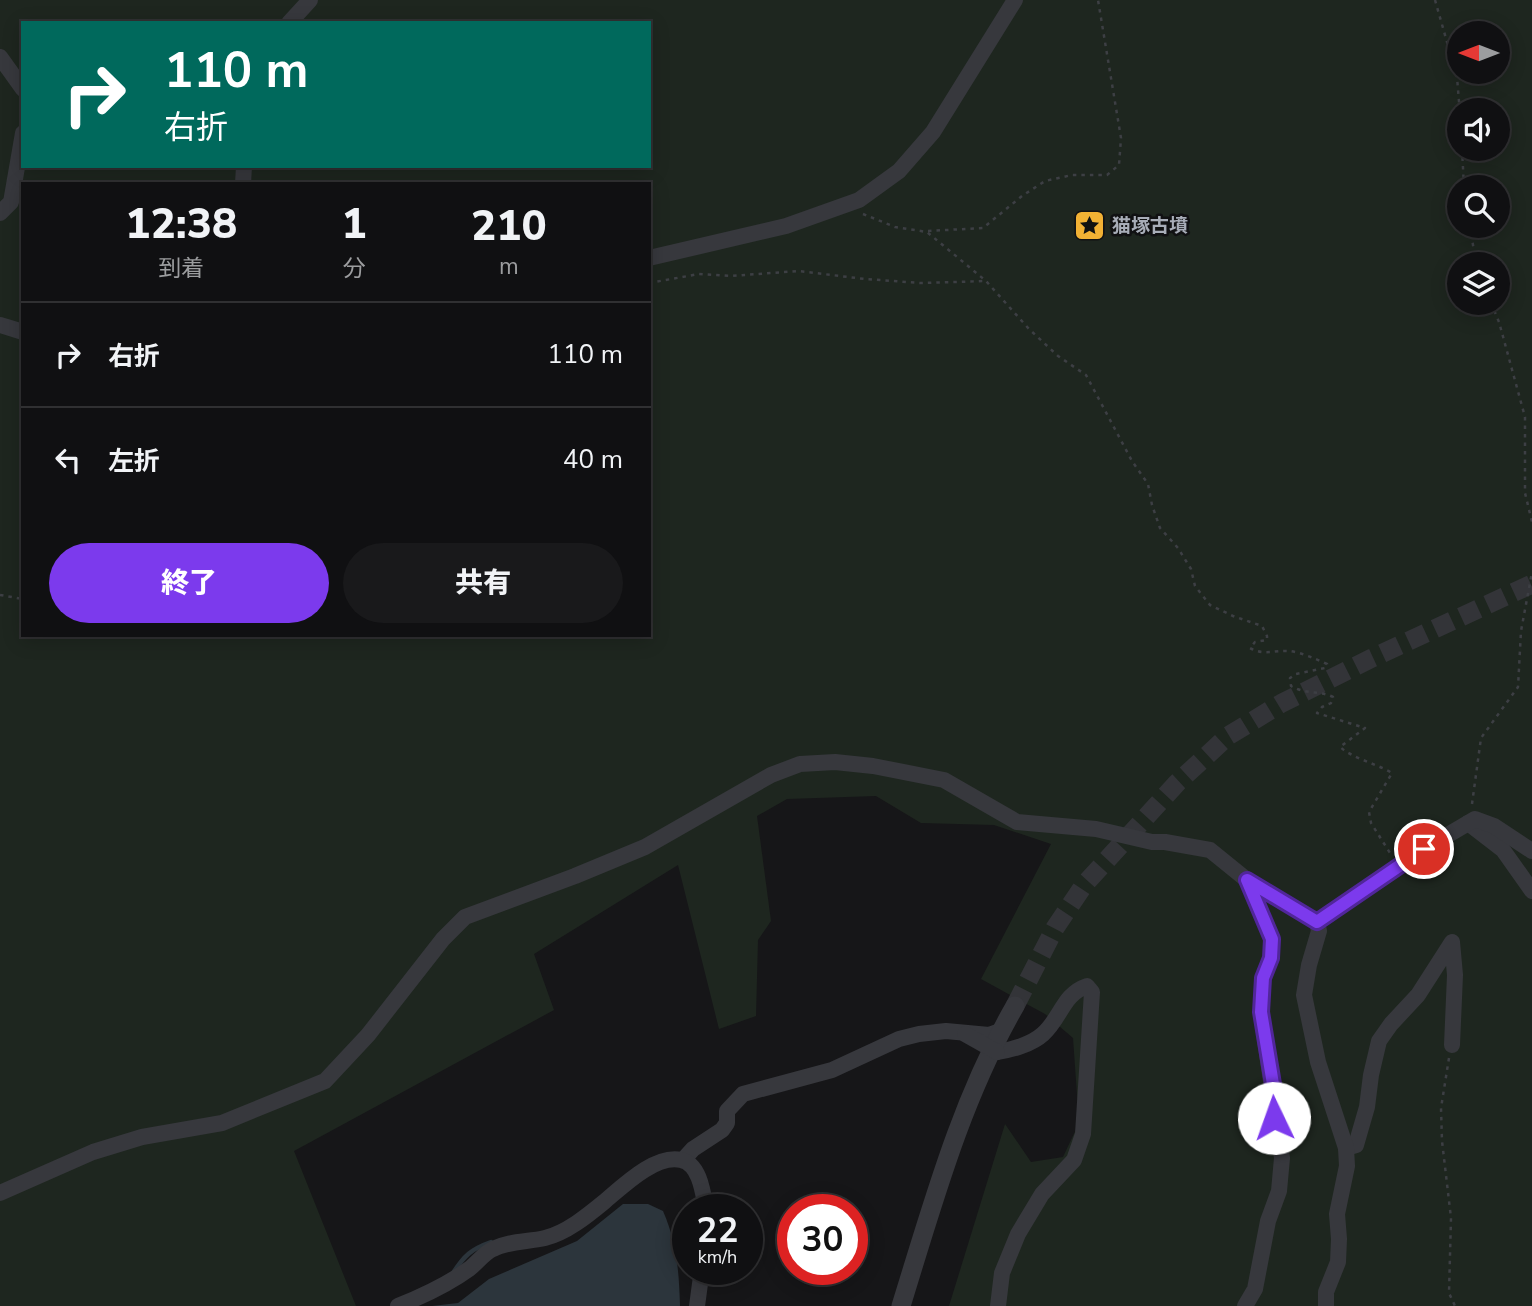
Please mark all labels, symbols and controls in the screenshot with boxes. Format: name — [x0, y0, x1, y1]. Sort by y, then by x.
north arrow — [1447, 21, 1510, 84]
map controls — [1447, 21, 1510, 315]
text: 110 m — [164, 37, 308, 104]
icon: right — [49, 49, 140, 140]
button: sound — [1447, 98, 1510, 161]
text: 右折 — [164, 106, 228, 149]
button: search — [1447, 175, 1510, 238]
text: 12:38 — [125, 196, 237, 253]
text: 1 — [341, 196, 367, 253]
text: 210 — [471, 198, 547, 255]
place icon: 猫塚古墳 — [1072, 208, 1106, 242]
place label: 猫塚古墳 — [1112, 213, 1188, 239]
text: m — [499, 251, 519, 282]
button: layers — [1447, 252, 1510, 315]
text: 到着 — [158, 253, 204, 284]
text: 分 — [343, 253, 366, 284]
icon: right — [49, 336, 87, 374]
text: 110 m — [547, 337, 623, 372]
text: 右折 — [108, 339, 160, 374]
icon: left — [49, 441, 87, 479]
text: 40 m — [563, 442, 623, 477]
text: 左折 — [108, 444, 160, 479]
button: 終了 — [49, 543, 329, 623]
button: 共有 — [343, 543, 623, 623]
pin — [1394, 819, 1454, 879]
icon: arrive — [1405, 830, 1443, 868]
position arrow — [1237, 1081, 1311, 1155]
speed limit sign: 30 — [777, 1194, 868, 1285]
text: 22 — [696, 1207, 739, 1254]
text: km/h — [698, 1245, 737, 1269]

